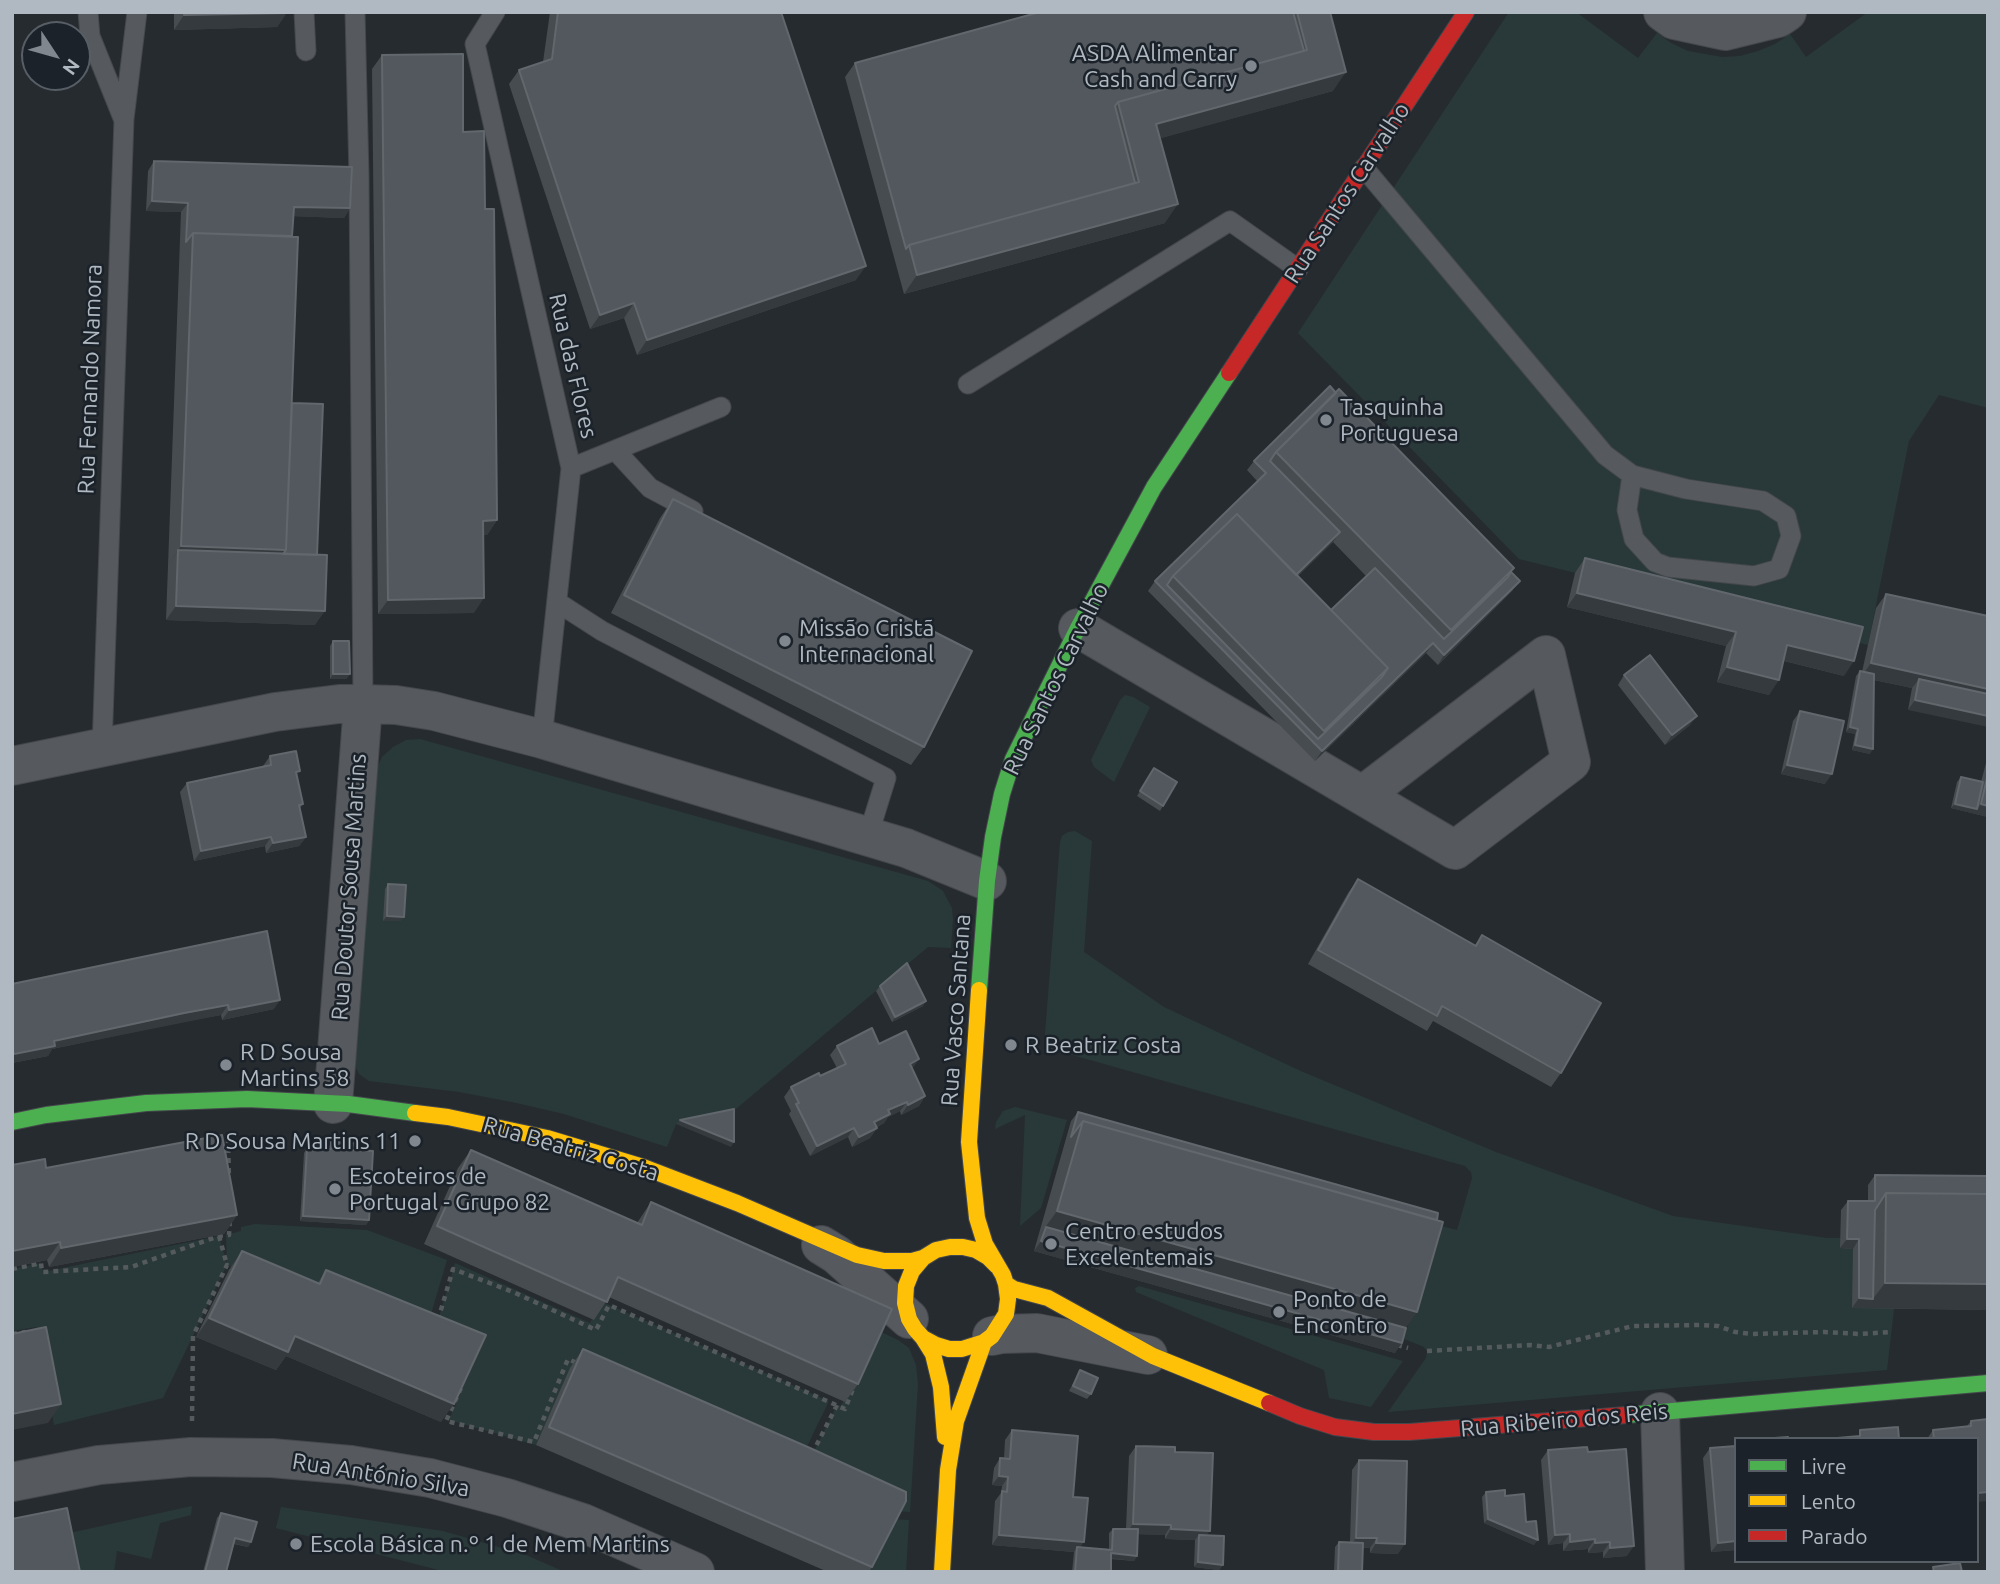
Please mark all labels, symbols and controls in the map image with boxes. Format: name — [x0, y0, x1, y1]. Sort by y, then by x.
north arrow — [21, 21, 91, 91]
place label: ASDA Alimentar Cash and Carry — [1072, 39, 1237, 93]
text: N — [58, 55, 84, 79]
marker: ASDA Alimentar Cash and Carry — [1243, 58, 1259, 74]
street label: Rua Santos Carvalho — [1278, 97, 1416, 289]
street label: Rua Fernando Namora — [72, 263, 108, 495]
street label: Rua das Flores — [543, 291, 603, 441]
place label: Tasquinha Portuguesa — [1340, 393, 1459, 447]
marker: Tasquinha Portuguesa — [1318, 412, 1334, 428]
street label: Rua Santos Carvalho — [998, 579, 1114, 779]
place label: Missão Cristã Internacional — [799, 614, 934, 668]
marker: Missão Cristã Internacional — [777, 633, 793, 649]
street label: Rua Doutor Sousa Martins — [326, 752, 372, 1022]
street label: Rua Vasco Santana — [936, 913, 976, 1107]
place label: R Beatriz Costa — [1025, 1031, 1181, 1059]
marker: R Beatriz Costa — [1003, 1037, 1019, 1053]
place label: R D Sousa Martins 58 — [240, 1038, 349, 1092]
marker: R D Sousa Martins 58 — [218, 1057, 234, 1073]
street label: Rua Beatriz Costa — [480, 1111, 662, 1187]
place label: R D Sousa Martins 11 — [185, 1127, 401, 1155]
marker: R D Sousa Martins 11 — [407, 1133, 423, 1149]
place label: Escoteiros de Portugal - Grupo 82 — [349, 1162, 550, 1216]
marker: Escoteiros de Portugal - Grupo 82 — [327, 1181, 343, 1197]
place label: Centro estudos Excelentemais — [1065, 1217, 1223, 1271]
marker: Centro estudos Excelentemais — [1043, 1236, 1059, 1252]
place label: Ponto de Encontro — [1293, 1285, 1387, 1339]
marker: Ponto de Encontro — [1271, 1304, 1287, 1320]
street label: Rua Ribeiro dos Reis — [1459, 1397, 1669, 1443]
legend — [1734, 1437, 1979, 1563]
street label: Rua António Silva — [290, 1447, 472, 1503]
text: Livre — [1801, 1454, 1847, 1478]
text: Lento — [1801, 1489, 1856, 1513]
text: Parado — [1801, 1524, 1867, 1548]
place label: Escola Básica n.º 1 de Mem Martins — [310, 1530, 670, 1558]
marker: Escola Básica n.º 1 de Mem Martins — [288, 1536, 304, 1552]

